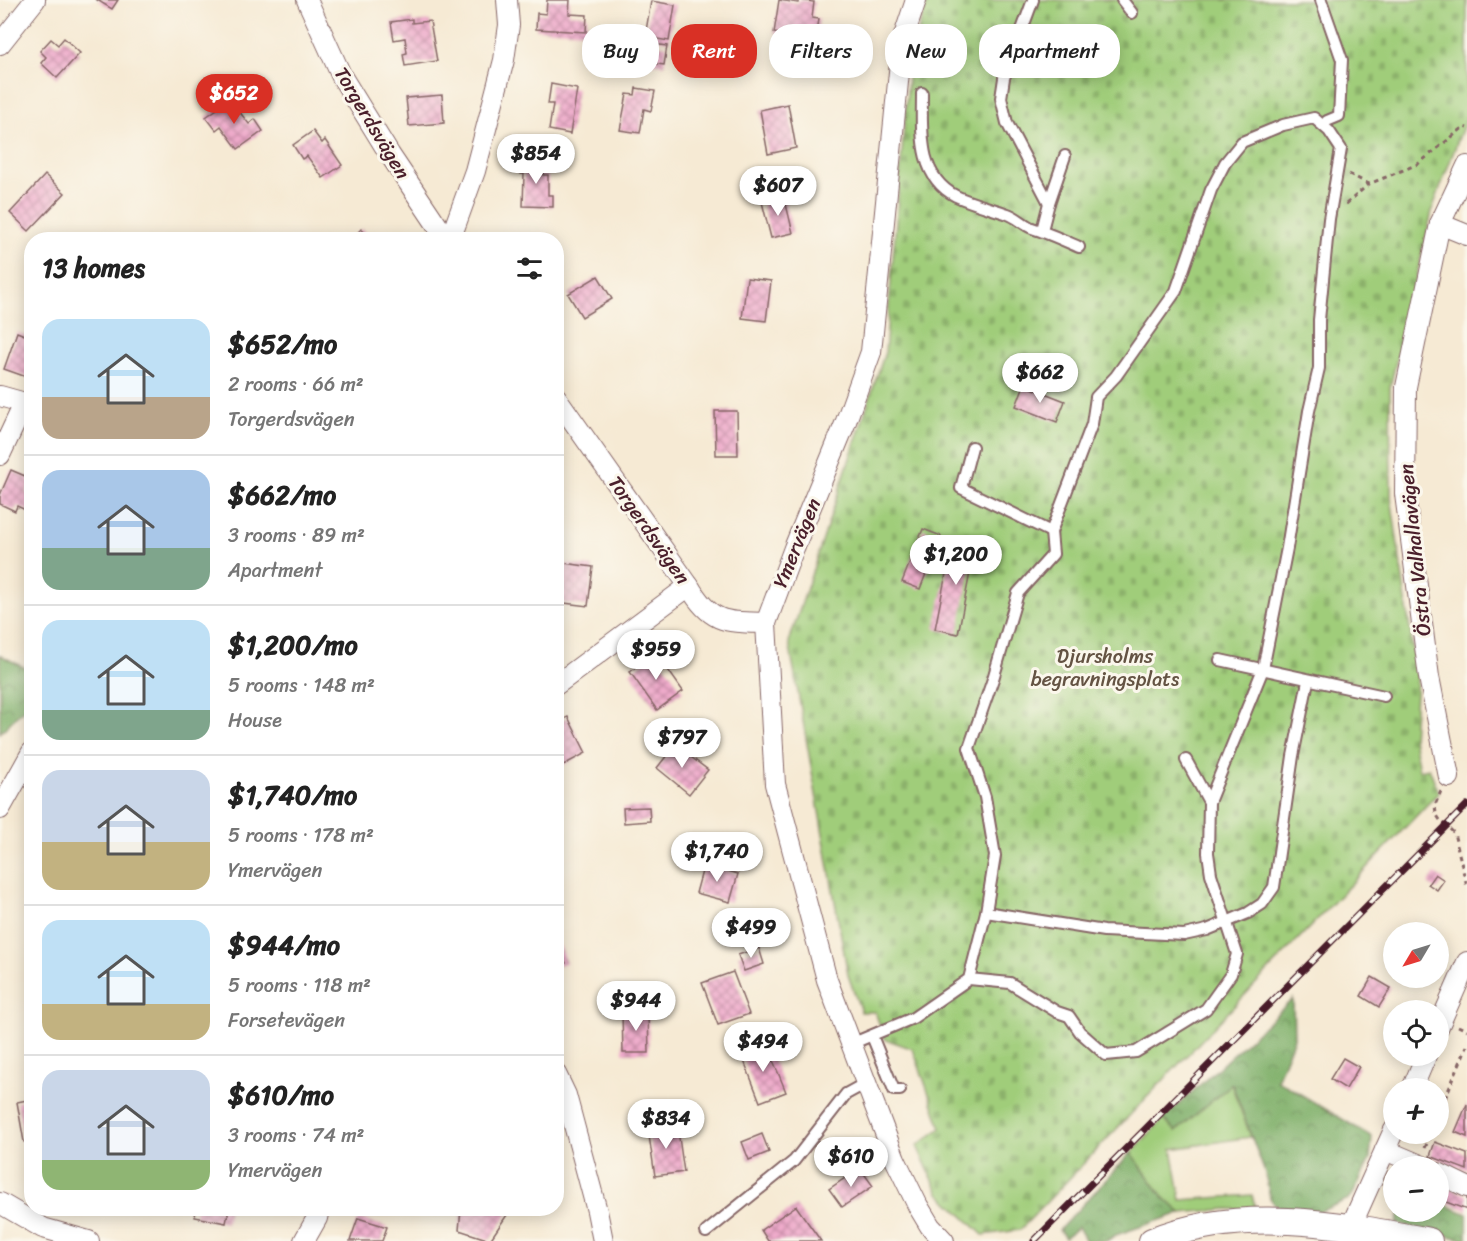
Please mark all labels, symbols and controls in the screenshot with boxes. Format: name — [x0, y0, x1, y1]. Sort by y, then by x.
chip: Buy — [582, 24, 659, 78]
chip: Rent — [671, 24, 757, 78]
chip: Filters — [769, 24, 873, 78]
chip: New — [885, 24, 967, 78]
chip: Apartment — [979, 24, 1120, 78]
street label: Torgerdsvägen — [324, 60, 420, 186]
pin: $652 — [198, 74, 270, 125]
text: $652 — [210, 76, 258, 111]
pin: $854 — [500, 134, 572, 185]
text: $854 — [511, 136, 561, 171]
pin: $607 — [742, 166, 814, 217]
text: $607 — [754, 168, 802, 203]
text: 13 homes — [42, 245, 145, 291]
icon: filters — [513, 252, 546, 285]
text: $652/mo — [228, 321, 337, 367]
icon: home — [90, 343, 162, 415]
pin: $662 — [1004, 353, 1076, 404]
text: $662 — [1016, 355, 1064, 390]
text: 2 rooms · 66 m² — [228, 367, 364, 402]
text: Torgerdsvägen — [228, 402, 355, 437]
street label: Östra Valhallavägen — [1389, 462, 1441, 638]
street label: Torgerdsvägen — [598, 468, 700, 592]
text: $662/mo — [228, 472, 336, 518]
street label: Ymervägen — [763, 493, 831, 593]
icon: home — [90, 494, 162, 566]
text: 3 rooms · 89 m² — [228, 518, 365, 553]
pin: $1,200 — [907, 535, 1005, 586]
text: $1,200 — [924, 537, 988, 572]
text: Apartment — [228, 553, 322, 588]
text: $1,200/mo — [228, 622, 358, 668]
pin: $959 — [620, 630, 692, 681]
text: $959 — [631, 632, 681, 667]
park label: Djursholms begravningsplats — [1031, 639, 1180, 697]
icon: home — [90, 644, 162, 716]
text: 5 rooms · 148 m² — [228, 668, 375, 703]
text: House — [228, 703, 282, 738]
pin: $797 — [646, 718, 718, 769]
text: $797 — [658, 720, 706, 755]
text: $1,740/mo — [228, 772, 357, 818]
icon: home — [90, 794, 162, 866]
text: 5 rooms · 178 m² — [228, 818, 374, 853]
pin: $1,740 — [668, 832, 766, 883]
text: $1,740 — [685, 834, 749, 869]
text: Ymervägen — [228, 853, 322, 888]
pin: $499 — [715, 908, 787, 959]
text: $499 — [726, 910, 776, 945]
text: $944/mo — [228, 922, 340, 968]
north arrow — [1383, 922, 1449, 988]
map controls — [1383, 922, 1449, 1222]
icon: home — [90, 944, 162, 1016]
text: 5 rooms · 118 m² — [228, 968, 371, 1003]
pin: $944 — [600, 981, 672, 1032]
text: $944 — [611, 983, 661, 1018]
button: locate — [1383, 1000, 1449, 1066]
text: Forsetevägen — [228, 1003, 345, 1038]
pin: $494 — [727, 1022, 799, 1073]
text: $494 — [738, 1024, 788, 1059]
text: $610/mo — [228, 1072, 334, 1118]
button: + — [1383, 1078, 1449, 1144]
icon: home — [90, 1094, 162, 1166]
pin: $834 — [630, 1099, 702, 1150]
text: $834 — [642, 1101, 691, 1136]
text: 3 rooms · 74 m² — [228, 1118, 364, 1153]
pin: $610 — [815, 1137, 887, 1188]
text: $610 — [828, 1139, 874, 1174]
text: Ymervägen — [228, 1153, 322, 1188]
button: − — [1383, 1156, 1449, 1222]

